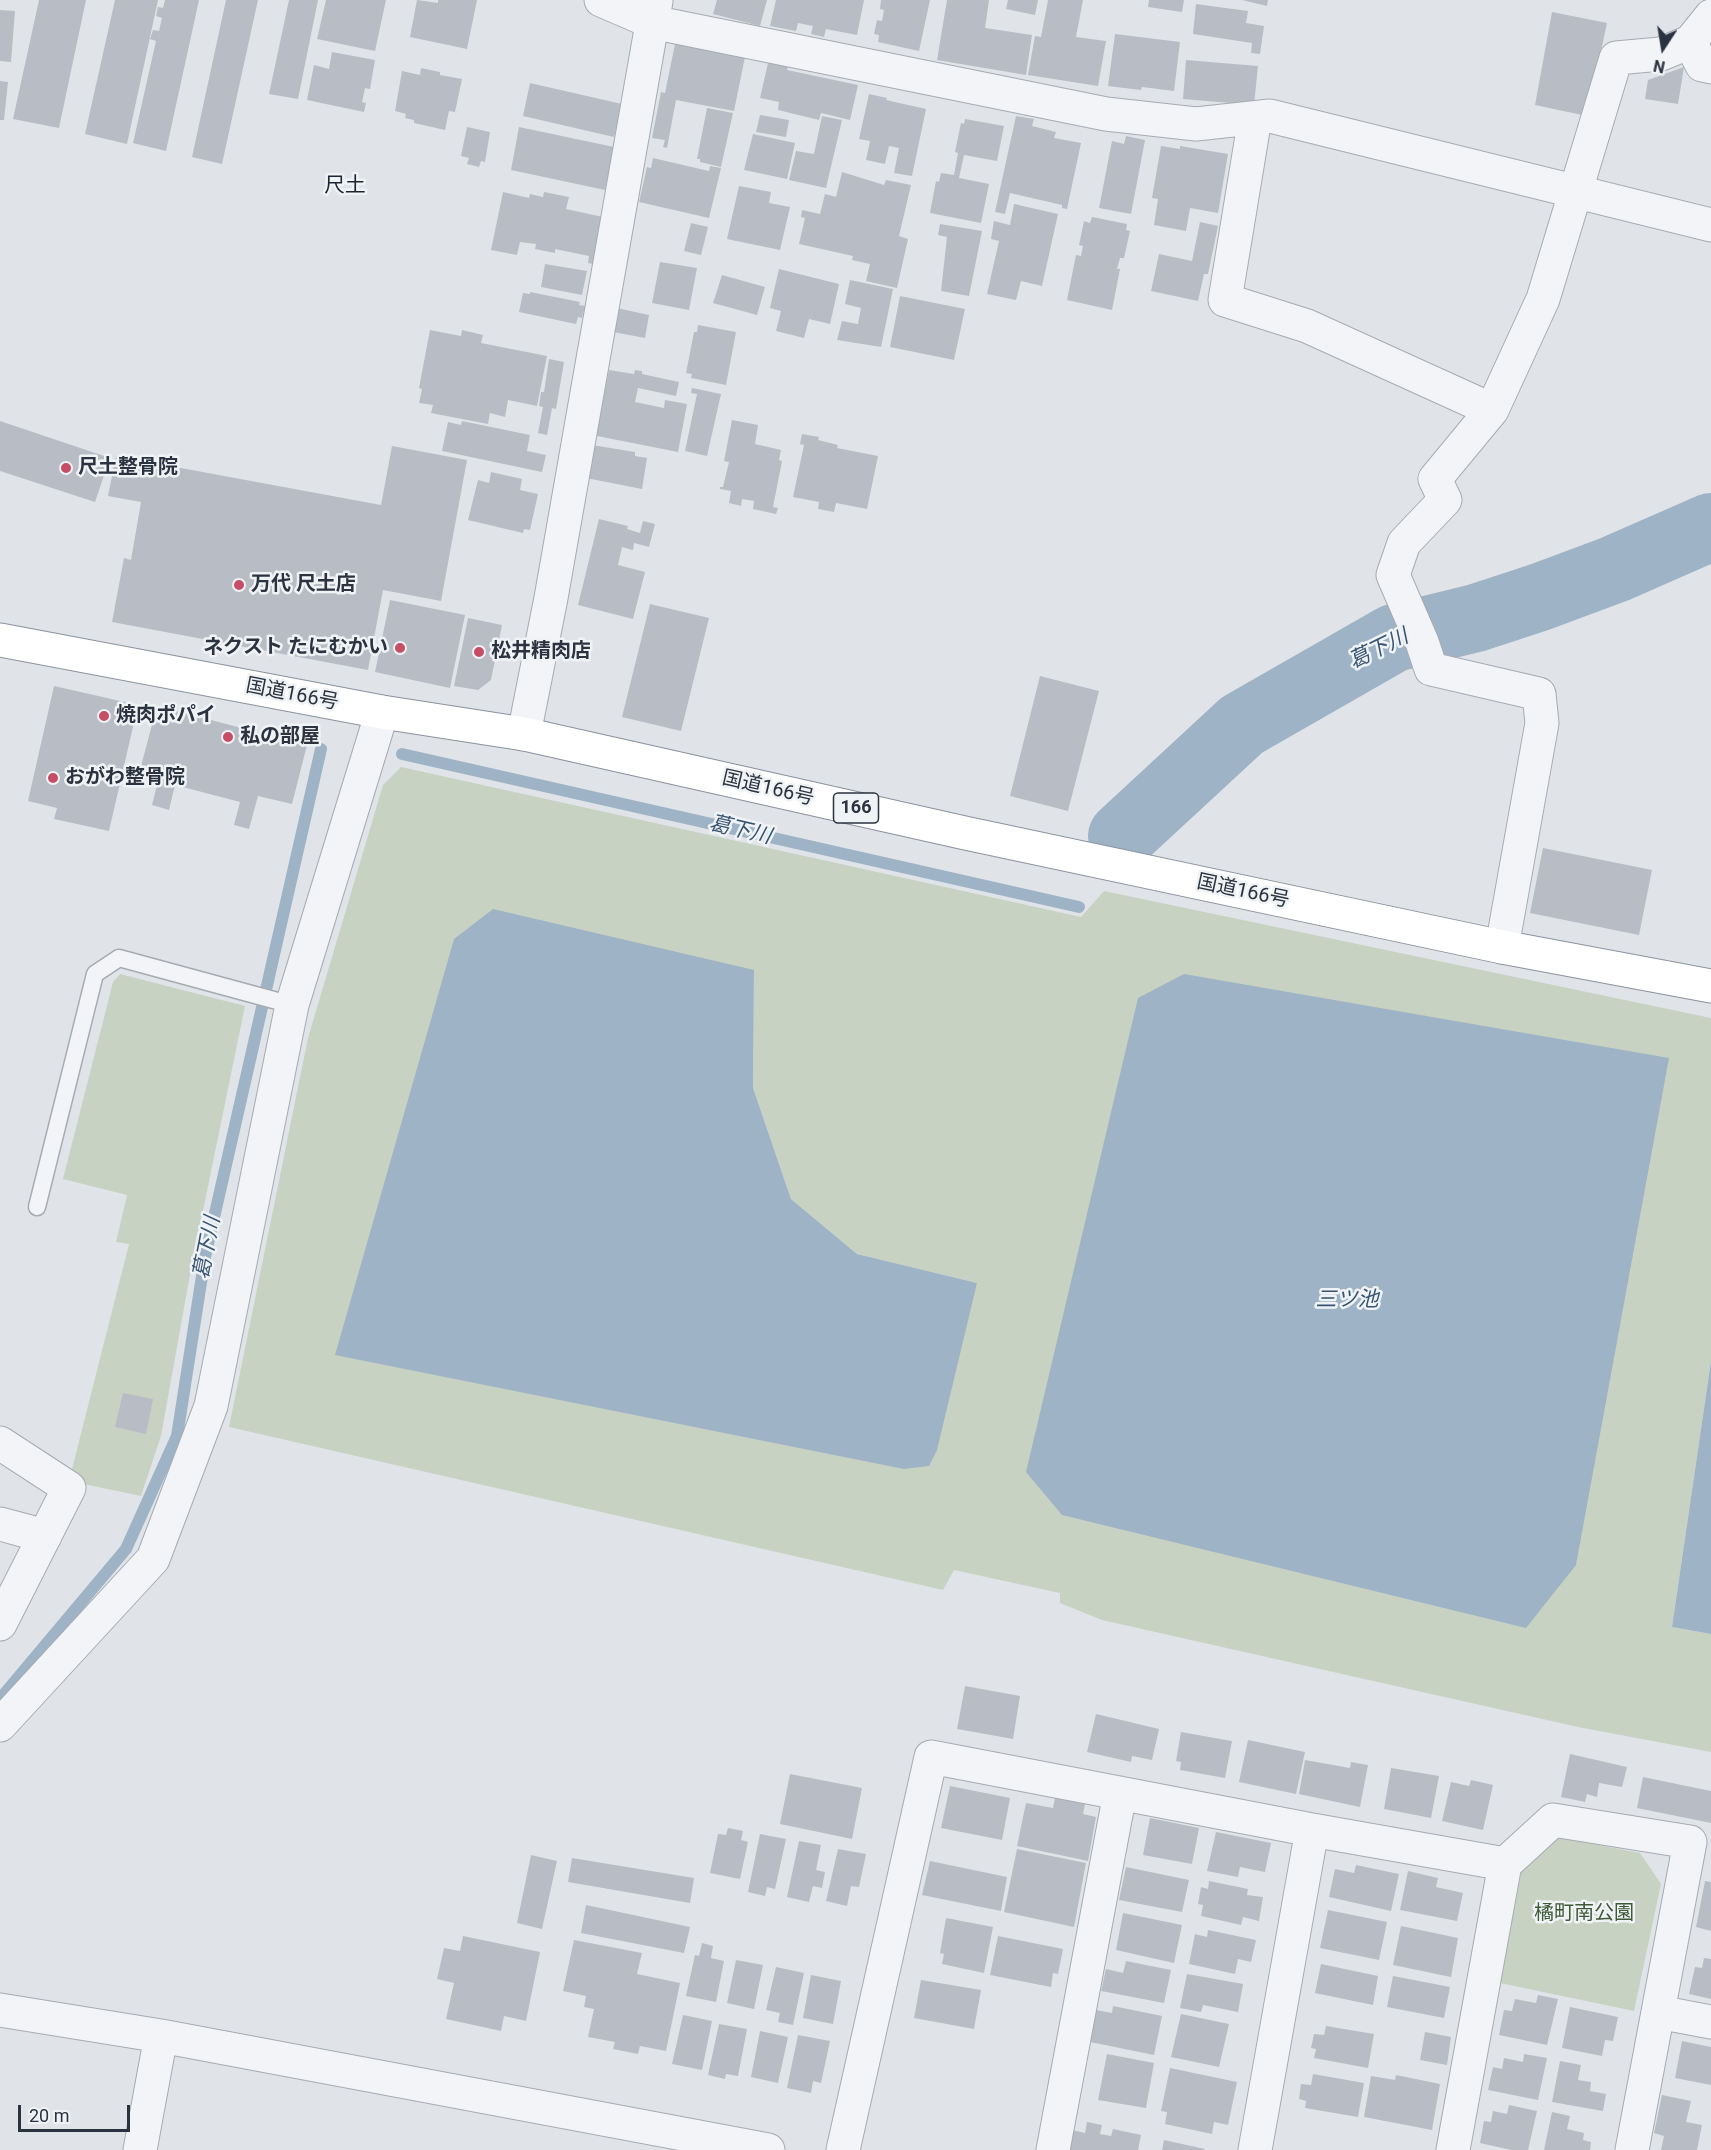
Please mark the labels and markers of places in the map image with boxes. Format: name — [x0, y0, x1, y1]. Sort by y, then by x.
place label: 尺土整骨院 — [78, 456, 178, 480]
marker: 尺土整骨院 — [59, 461, 73, 475]
place label: 万代 尺土店 — [251, 573, 356, 597]
marker: 万代 尺土店 — [232, 578, 246, 592]
place label: ネクスト たにむかい — [203, 636, 388, 660]
place label: 松井精肉店 — [491, 640, 591, 664]
marker: ネクスト たにむかい — [393, 641, 407, 655]
marker: 松井精肉店 — [472, 645, 486, 659]
place label: 焼肉ポパイ — [116, 704, 216, 728]
marker: 焼肉ポパイ — [97, 709, 111, 723]
place label: 私の部屋 — [240, 725, 320, 749]
marker: 私の部屋 — [221, 730, 235, 744]
place label: おがわ整骨院 — [65, 766, 185, 790]
marker: おがわ整骨院 — [46, 771, 60, 785]

